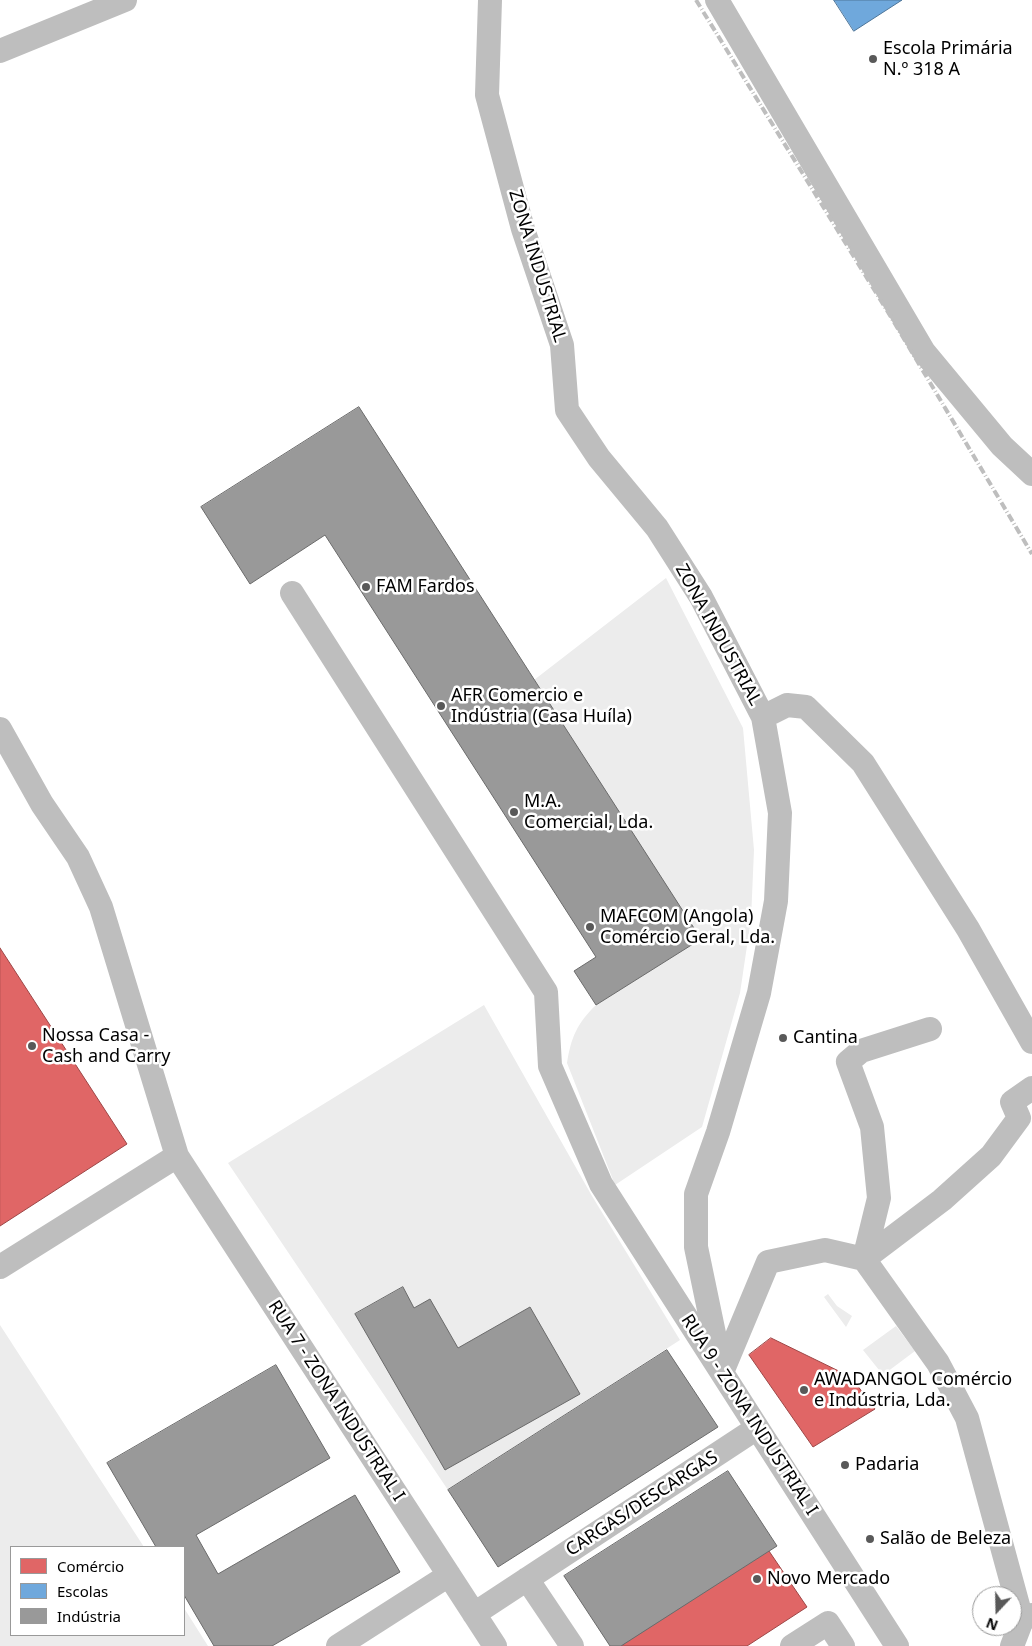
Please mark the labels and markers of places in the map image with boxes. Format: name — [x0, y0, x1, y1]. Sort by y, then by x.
place label: Escola Primária N.º 318 A — [883, 38, 1013, 80]
marker: Escola Primária N.º 318 A — [867, 53, 879, 65]
place label: FAM Fardos — [376, 576, 475, 598]
marker: FAM Fardos — [360, 581, 372, 593]
place label: AFR Comercio e Indústria (Casa Huíla) — [451, 685, 632, 728]
marker: AFR Comercio e Indústria (Casa Huíla) — [435, 700, 447, 712]
place label: M.A. Comercial, Lda. — [524, 791, 653, 834]
marker: M.A. Comercial, Lda. — [508, 806, 520, 818]
place label: MAFCOM (Angola) Comércio Geral, Lda. — [600, 906, 775, 949]
marker: MAFCOM (Angola) Comércio Geral, Lda. — [584, 921, 596, 933]
place label: Nossa Casa - Cash and Carry — [42, 1025, 170, 1068]
place label: Cantina — [793, 1027, 858, 1049]
marker: Cantina — [777, 1032, 789, 1044]
marker: Nossa Casa - Cash and Carry — [26, 1040, 38, 1052]
place label: AWADANGOL Comércio e Indústria, Lda. — [814, 1369, 1012, 1412]
marker: AWADANGOL Comércio e Indústria, Lda. — [798, 1384, 810, 1396]
place label: Padaria — [855, 1454, 919, 1476]
marker: Padaria — [839, 1459, 851, 1471]
place label: Salão de Beleza — [880, 1528, 1011, 1550]
marker: Salão de Beleza — [864, 1533, 876, 1545]
place label: Novo Mercado — [767, 1568, 890, 1590]
marker: Novo Mercado — [751, 1573, 763, 1585]

